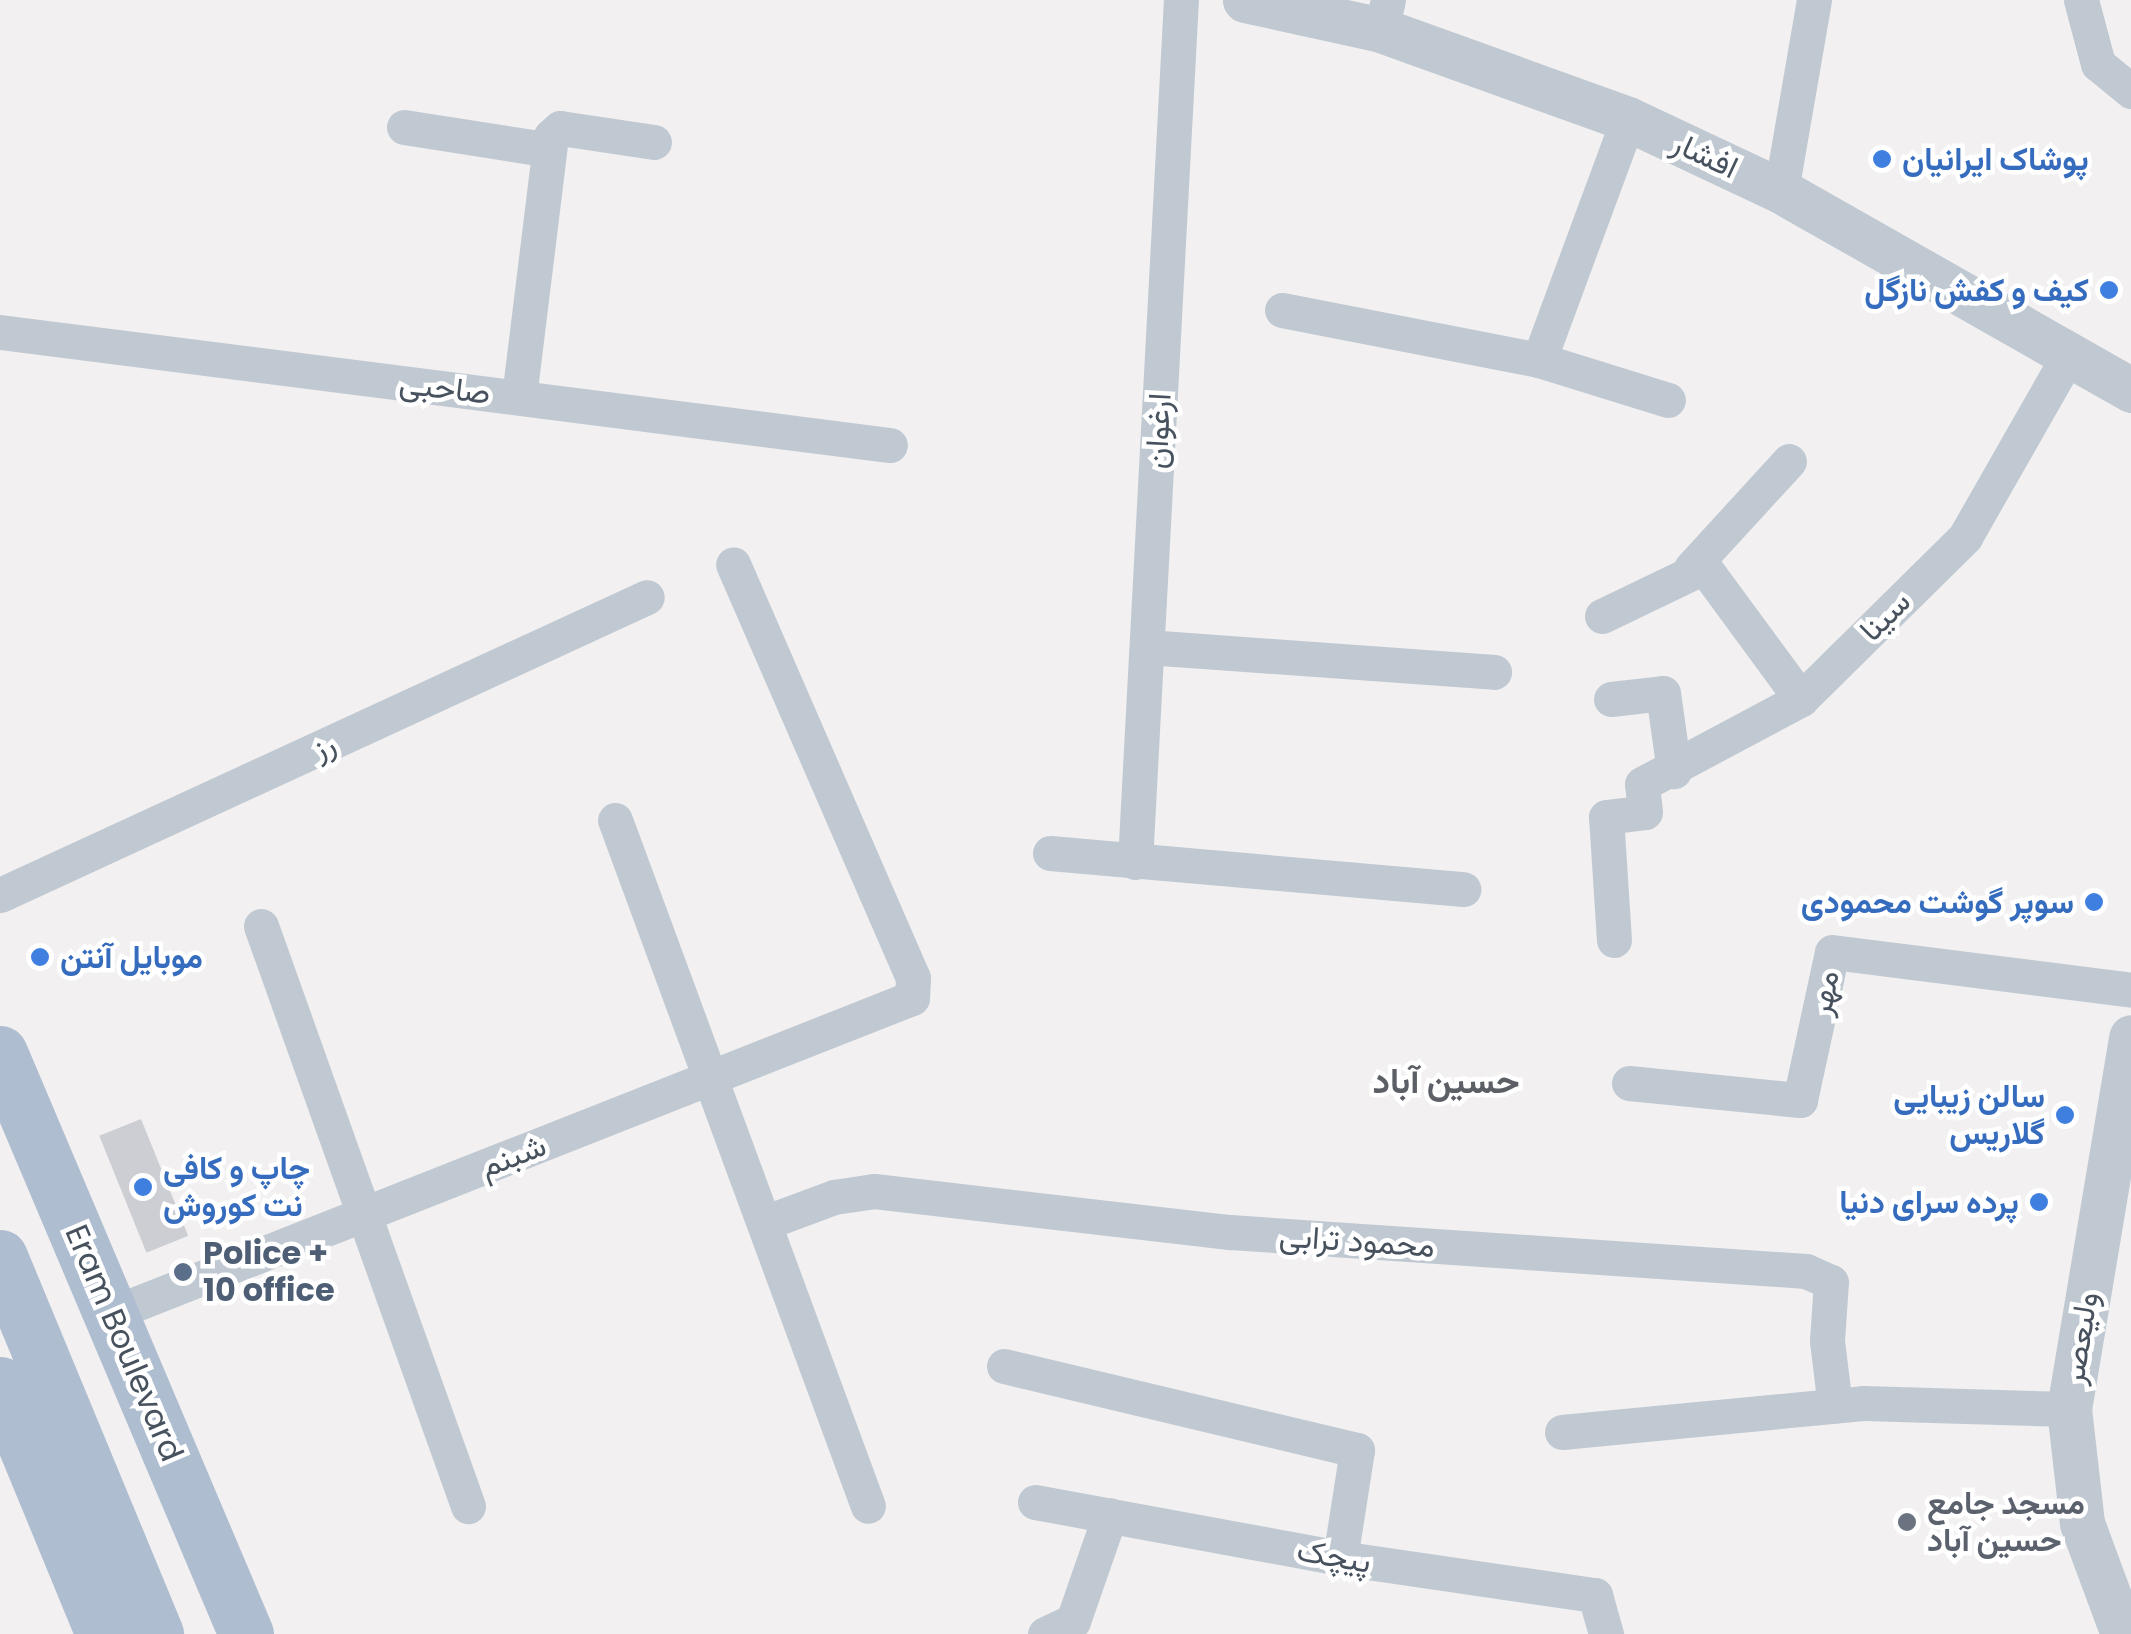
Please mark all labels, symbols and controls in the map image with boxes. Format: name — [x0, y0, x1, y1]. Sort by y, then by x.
street label: افشار — [1666, 123, 1744, 187]
place label: پوشاک ایرانیان — [1902, 140, 2089, 178]
marker: پوشاک ایرانیان — [1871, 148, 1893, 170]
place label: کیف و کفش نازگل — [1864, 271, 2089, 309]
marker: کیف و کفش نازگل — [2098, 279, 2120, 301]
street label: صاحبی — [397, 363, 493, 413]
street label: ارغوان — [1137, 392, 1179, 470]
street label: سینا — [1852, 583, 1918, 649]
street label: رز — [306, 724, 342, 768]
place label: سوپر گوشت محمودی — [1801, 883, 2074, 921]
marker: سوپر گوشت محمودی — [2083, 891, 2105, 913]
place label: موبایل آنتن — [60, 938, 203, 976]
marker: موبایل آنتن — [29, 946, 51, 968]
street label: مهر — [1801, 967, 1847, 1019]
district label: حسین آباد — [1372, 1060, 1520, 1102]
place label: سالن زیبایی گلاریس — [1893, 1078, 2045, 1153]
marker: سالن زیبایی گلاریس — [2054, 1104, 2076, 1126]
street label: شبنم — [475, 1126, 551, 1186]
place label: چاپ و کافی نت کوروش — [163, 1150, 310, 1225]
marker: چاپ و کافی نت کوروش — [132, 1176, 154, 1198]
place label: پرده سرای دنیا — [1839, 1183, 2019, 1221]
marker: پرده سرای دنیا — [2028, 1191, 2050, 1213]
street label: محمود ترابی — [1278, 1216, 1436, 1266]
street label: Eram Boulevard — [57, 1219, 191, 1467]
place label: Police + 10 office — [203, 1235, 335, 1310]
marker: Police + 10 office — [172, 1261, 194, 1283]
street label: ولیعصر — [2054, 1289, 2106, 1387]
place label: مسجد جامع حسین آباد — [1927, 1485, 2085, 1560]
marker: مسجد جامع حسین آباد — [1896, 1511, 1918, 1533]
street label: پیچک — [1294, 1531, 1374, 1581]

